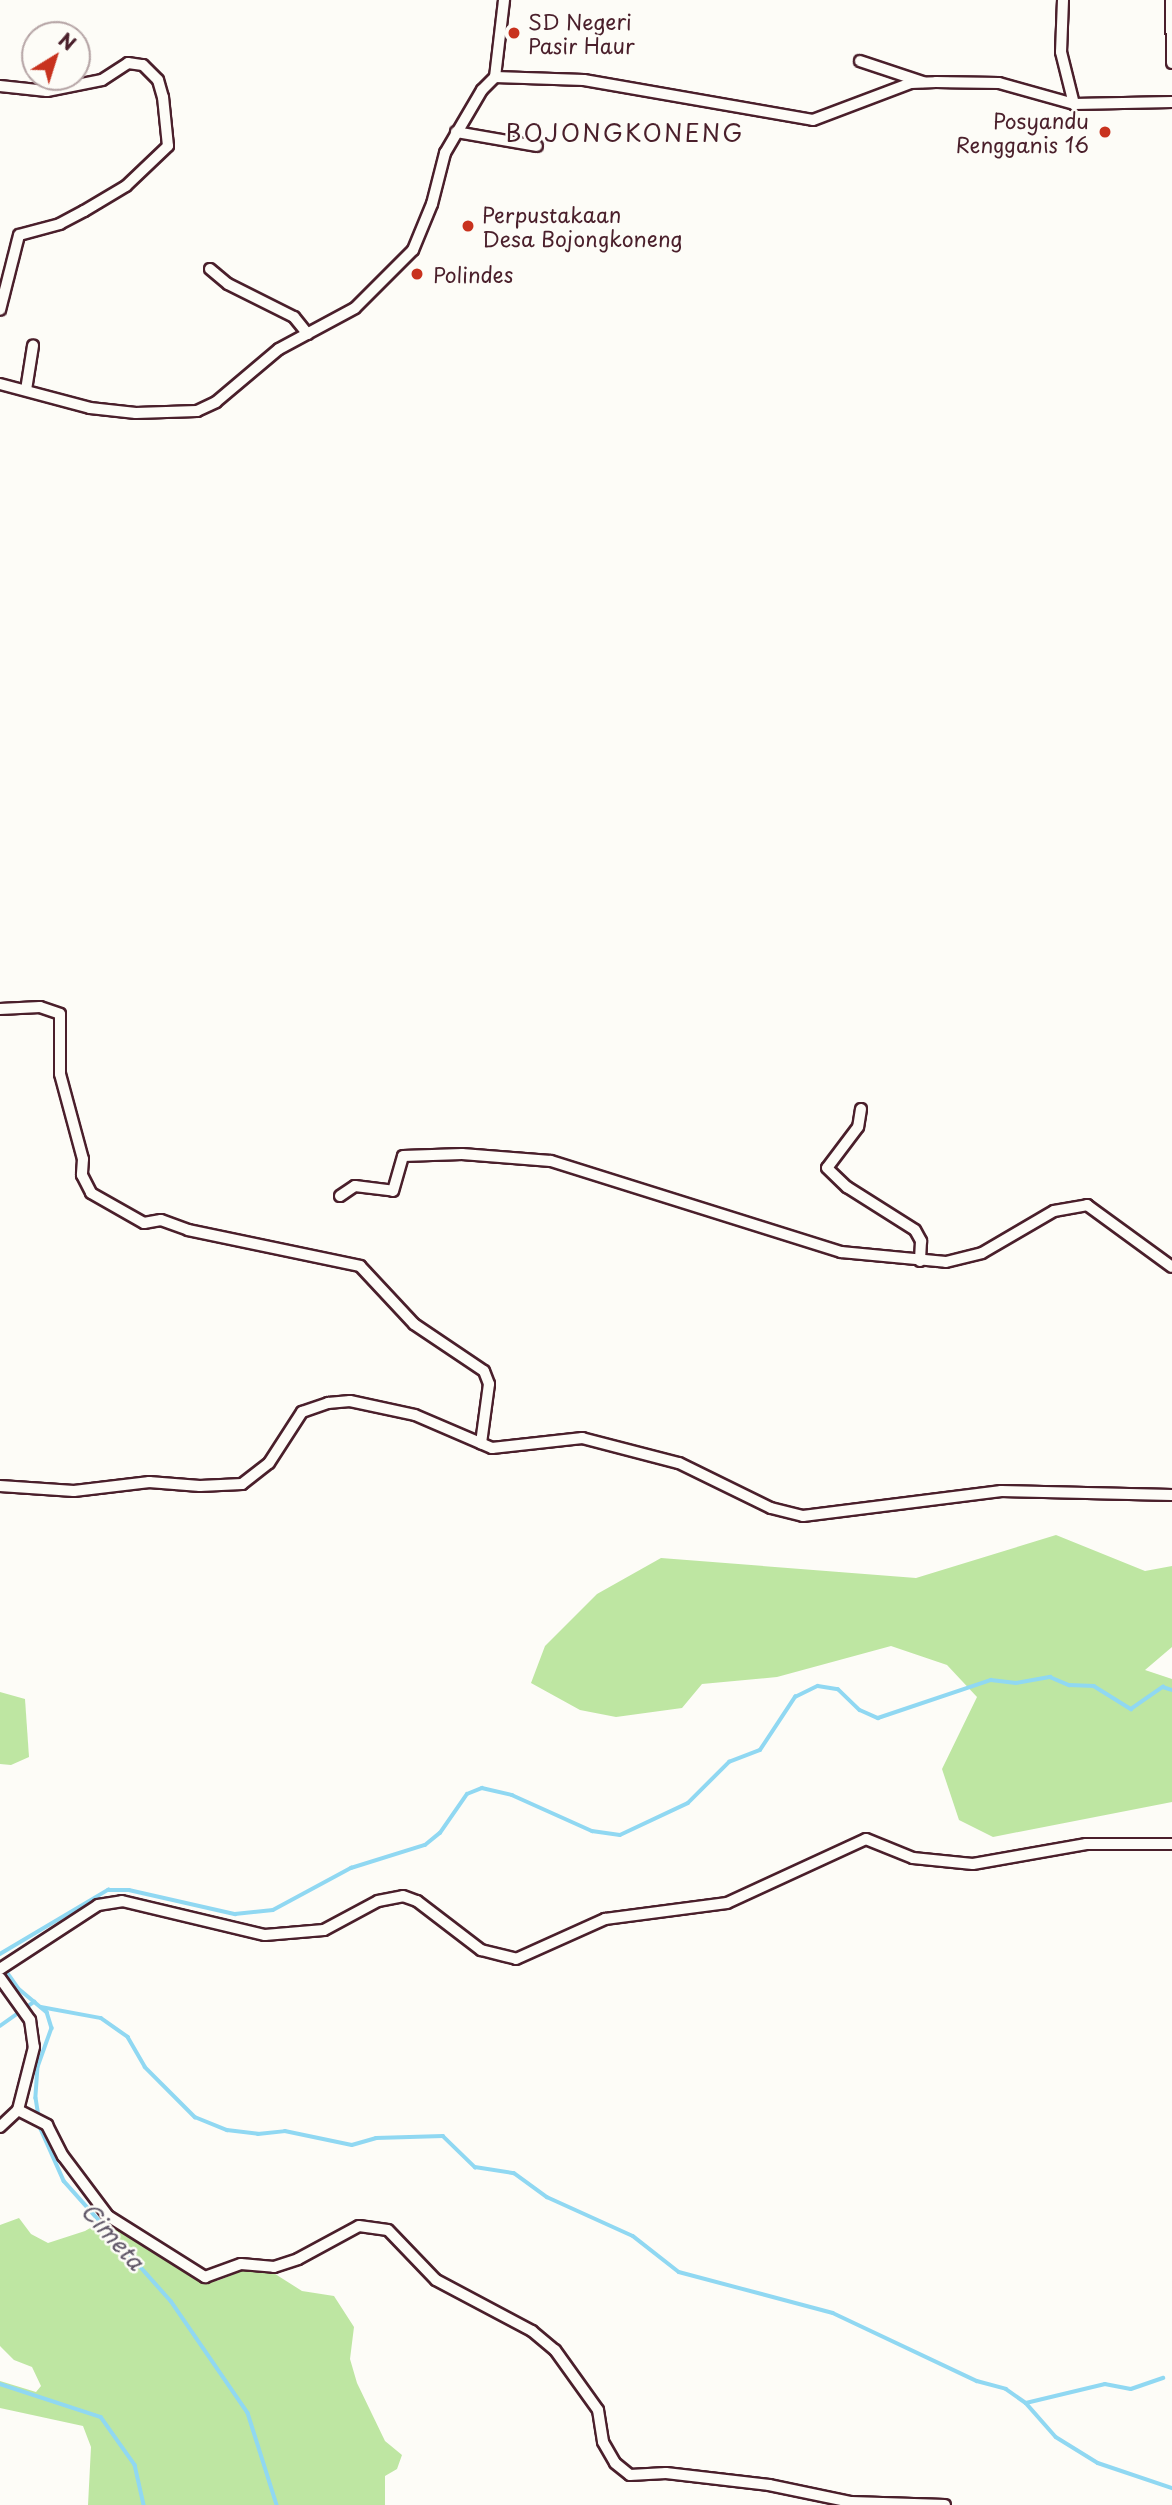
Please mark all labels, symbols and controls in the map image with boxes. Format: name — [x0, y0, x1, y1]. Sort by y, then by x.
place label: SD Negeri Pasir Haur — [528, 8, 636, 58]
north arrow — [21, 21, 91, 91]
text: N — [53, 25, 82, 57]
marker: SD Negeri Pasir Haur — [506, 25, 522, 41]
place label: Posyandu Rengganis 16 — [956, 107, 1089, 157]
district label: BOJONGKONENG — [508, 119, 742, 147]
marker: Posyandu Rengganis 16 — [1095, 122, 1115, 142]
place label: Perpustakaan Desa Bojongkoneng — [482, 201, 682, 251]
marker: Perpustakaan Desa Bojongkoneng — [460, 218, 476, 234]
place label: Polindes — [433, 261, 513, 287]
marker: Polindes — [407, 264, 427, 284]
water label: Cimeta — [76, 2197, 150, 2275]

